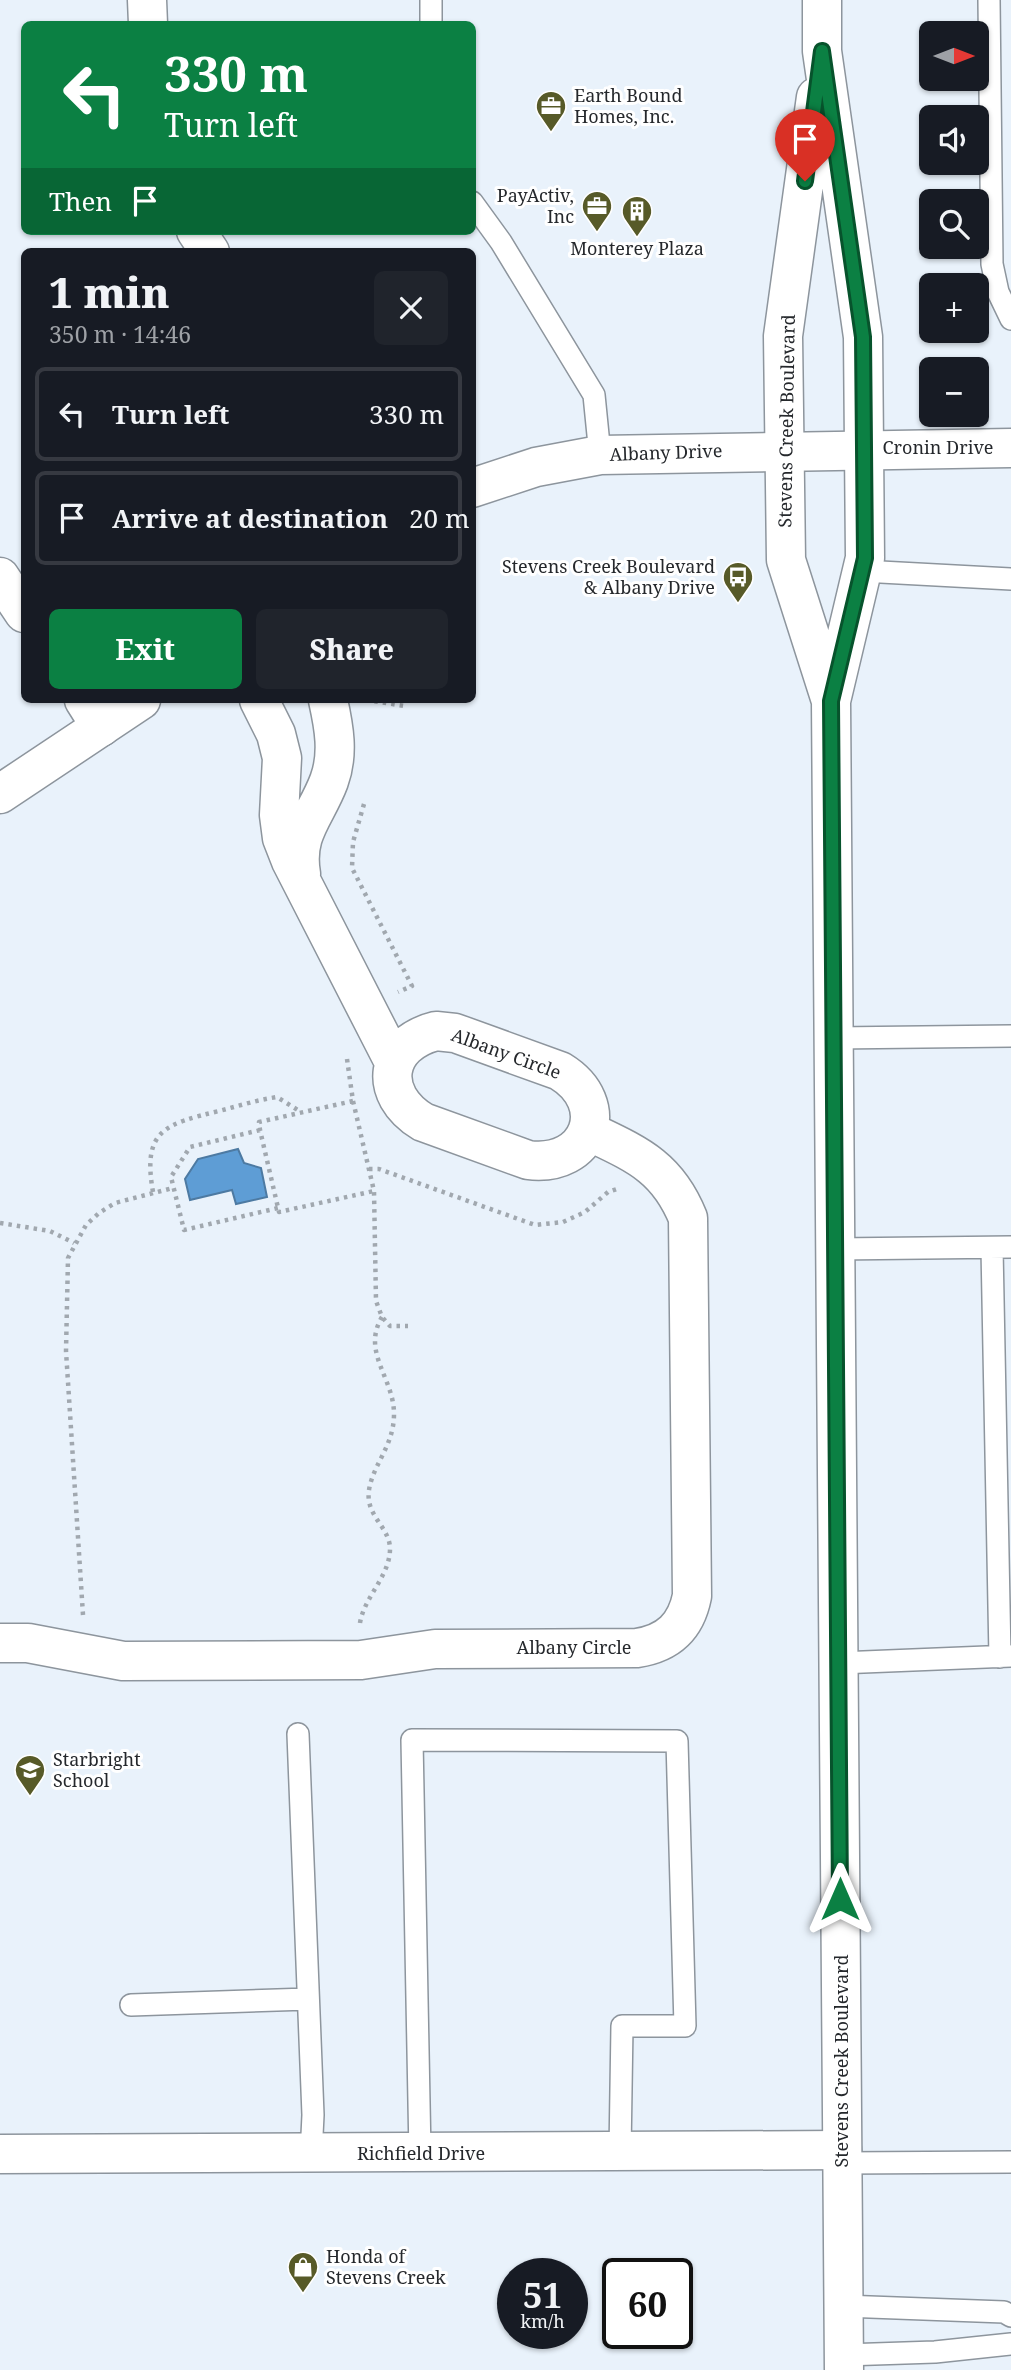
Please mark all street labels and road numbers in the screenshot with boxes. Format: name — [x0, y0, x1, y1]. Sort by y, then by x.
street label: Stevens Creek Boulevard — [772, 314, 800, 528]
street label: Cronin Drive — [883, 435, 993, 459]
street label: Albany Drive — [609, 438, 723, 466]
street label: Albany Circle — [448, 1022, 564, 1084]
street label: Albany Circle — [517, 1635, 631, 1659]
street label: Stevens Creek Boulevard — [829, 1954, 853, 2168]
street label: Richfield Drive — [357, 2141, 485, 2165]

